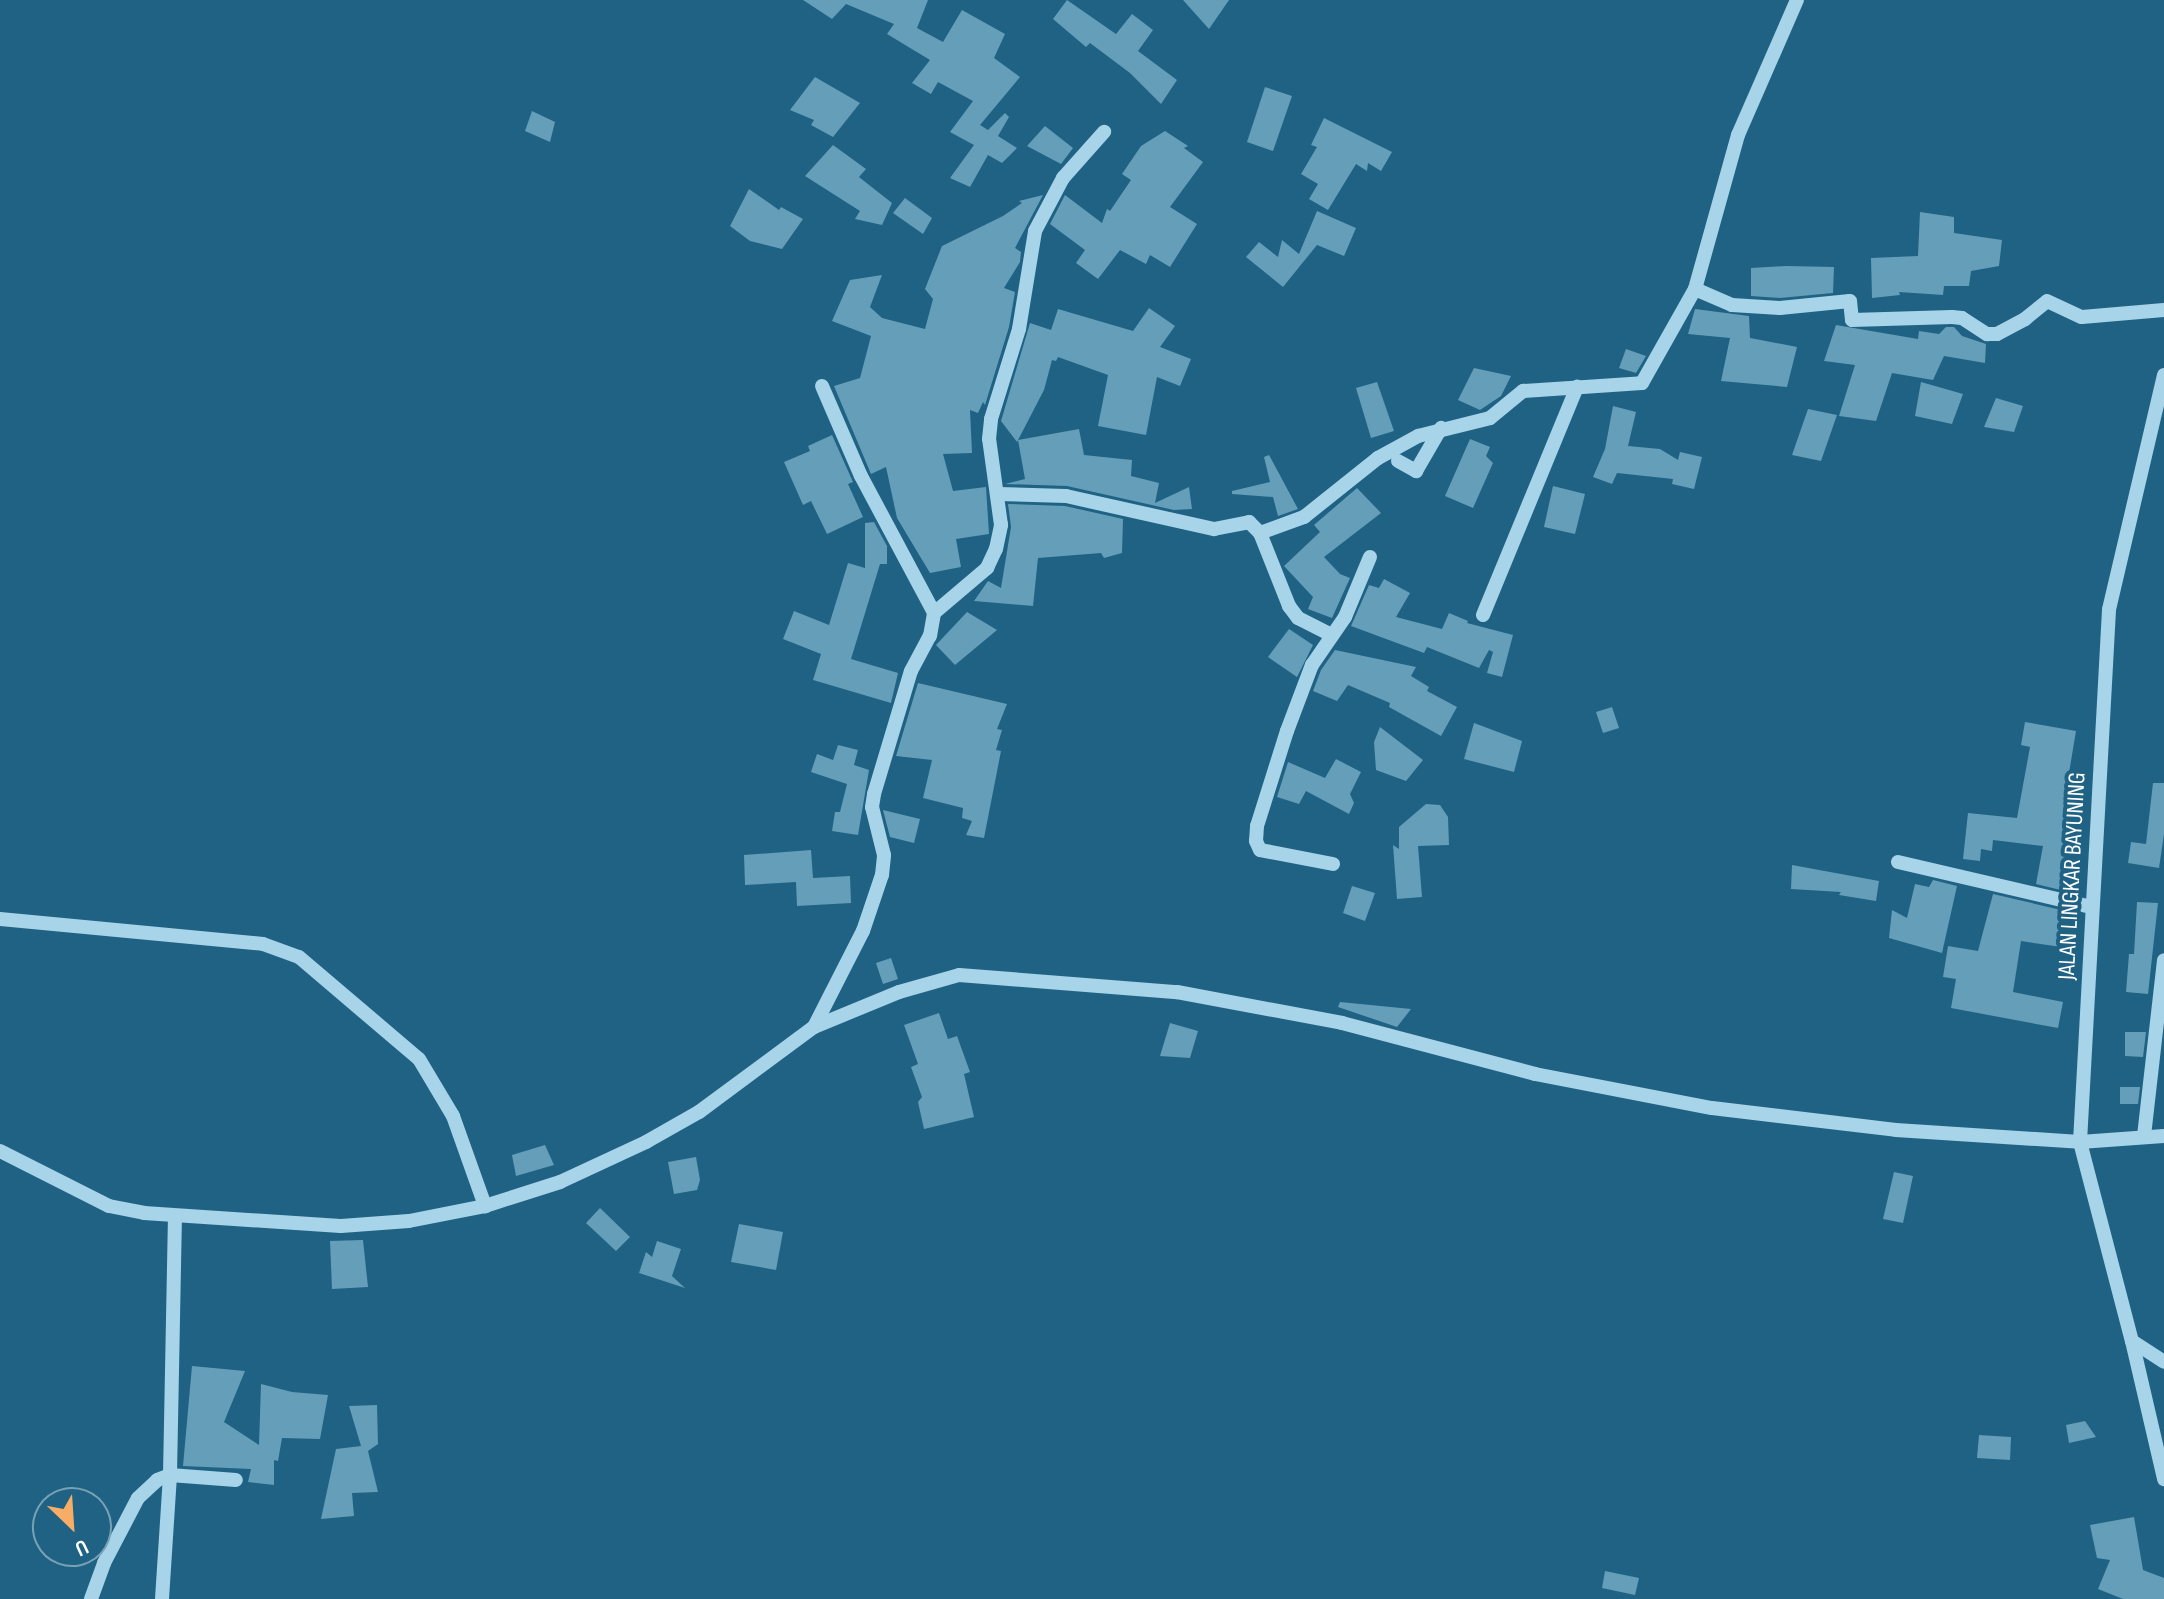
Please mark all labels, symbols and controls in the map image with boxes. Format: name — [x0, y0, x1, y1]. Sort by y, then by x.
street label: JALAN LINGKAR BAYUNING — [2052, 771, 2092, 981]
north arrow — [32, 1487, 112, 1567]
text: U — [71, 1533, 92, 1562]

